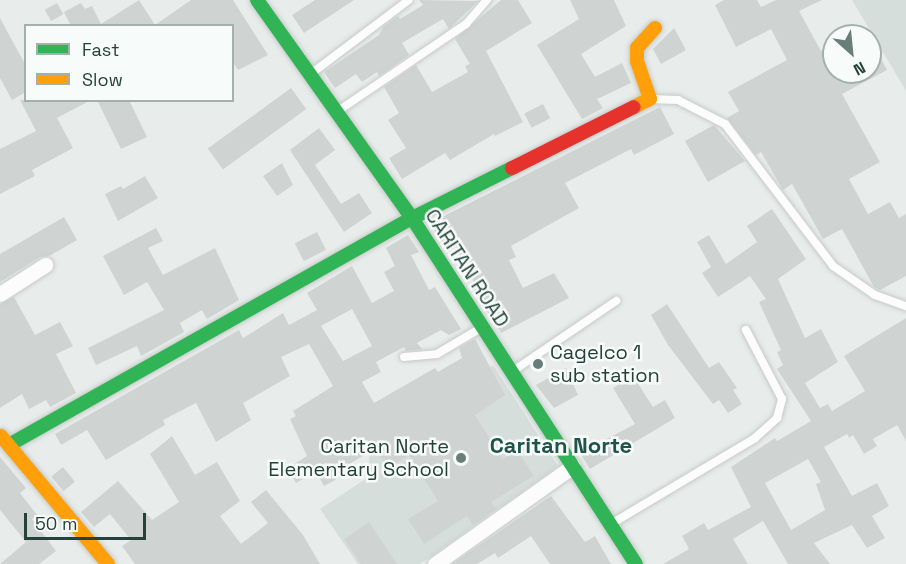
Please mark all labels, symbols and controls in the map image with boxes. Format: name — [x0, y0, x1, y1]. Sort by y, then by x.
legend — [24, 24, 234, 102]
north arrow — [822, 24, 882, 84]
text: Fast — [82, 38, 119, 61]
text: N — [850, 57, 869, 80]
text: Slow — [82, 68, 123, 91]
street label: CARITAN ROAD — [420, 205, 514, 331]
place label: Cagelco 1 sub station — [550, 340, 660, 387]
marker: Cagelco 1 sub station — [531, 357, 545, 371]
district label: Caritan Norte — [490, 433, 632, 459]
place label: Caritan Norte Elementary School — [268, 434, 449, 481]
marker: Caritan Norte Elementary School — [454, 451, 468, 465]
scale bar — [27, 501, 148, 539]
text: 50 m — [35, 512, 77, 535]

